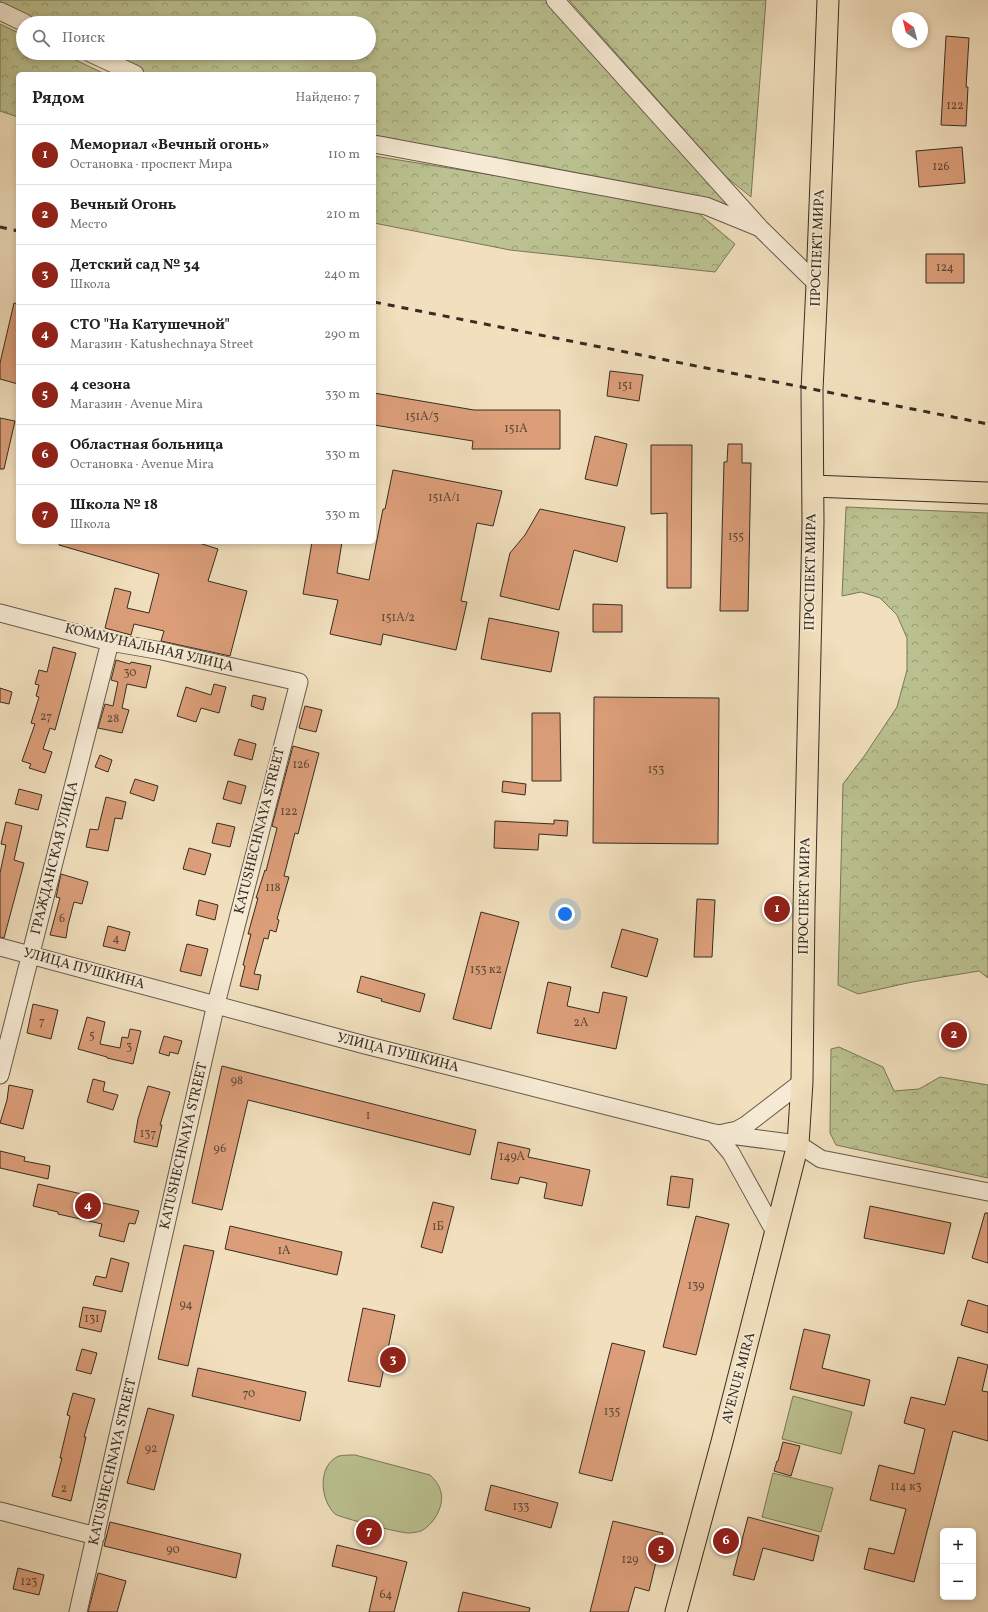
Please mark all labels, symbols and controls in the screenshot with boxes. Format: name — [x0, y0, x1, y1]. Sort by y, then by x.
north arrow — [892, 12, 928, 48]
search box — [16, 16, 376, 60]
icon: search — [30, 27, 52, 49]
text: Поиск — [62, 28, 105, 49]
text: Рядом — [32, 87, 85, 110]
text: Найдено: 7 — [295, 89, 360, 107]
house number: 122 — [946, 98, 964, 114]
text: Мемориал «Вечный огонь» — [70, 135, 270, 156]
text: 1 — [42, 146, 48, 164]
text: 110 m — [328, 146, 360, 164]
text: Остановка · проспект Мира — [70, 156, 232, 174]
house number: 126 — [932, 159, 950, 175]
street label: ПРОСПЕКТ МИРА — [806, 189, 830, 307]
text: Вечный Огонь — [70, 195, 176, 216]
text: 2 — [42, 206, 48, 224]
text: 210 m — [326, 206, 360, 224]
text: Место — [70, 216, 107, 234]
text: Детский сад № 34 — [70, 255, 200, 276]
house number: 124 — [936, 260, 954, 276]
text: 3 — [42, 266, 48, 284]
text: 240 m — [324, 266, 360, 284]
text: Школа — [70, 276, 110, 294]
text: СТО "На Катушечной" — [70, 315, 230, 336]
text: 4 — [41, 326, 49, 344]
text: 290 m — [324, 326, 360, 344]
text: Магазин · Katushechnaya Street — [70, 336, 254, 354]
text: 4 сезона — [70, 375, 131, 396]
house number: 151 — [617, 378, 633, 394]
text: 5 — [42, 386, 48, 404]
text: 330 m — [325, 386, 360, 404]
text: Магазин · Avenue Mira — [70, 396, 203, 414]
house number: 151А/3 — [405, 409, 439, 425]
house number: 151А — [504, 421, 528, 437]
text: Областная больница — [70, 435, 224, 456]
text: 6 — [41, 446, 49, 464]
text: 330 m — [325, 446, 360, 464]
text: Остановка · Avenue Mira — [70, 456, 214, 474]
house number: 151А/1 — [428, 490, 460, 506]
text: Школа № 18 — [70, 495, 158, 516]
text: 7 — [42, 506, 48, 524]
text: 330 m — [325, 506, 360, 524]
street label: ПРОСПЕКТ МИРА — [800, 513, 822, 631]
text: Школа — [70, 516, 110, 534]
house number: 155 — [728, 529, 744, 545]
house number: 151А/2 — [381, 610, 415, 626]
street label: КОММУНАЛЬНАЯ УЛИЦА — [63, 619, 236, 677]
house number: 30 — [123, 665, 137, 681]
house number: 27 — [40, 709, 52, 725]
house number: 28 — [107, 711, 119, 727]
street label: KATUSHECHNAYA STREET — [230, 746, 290, 916]
house number: 126 — [292, 757, 310, 773]
house number: 153 — [648, 762, 664, 778]
street label: ГРАЖДАНСКАЯ УЛИЦА — [27, 779, 83, 937]
house number: 122 — [280, 804, 298, 820]
street label: ПРОСПЕКТ МИРА — [794, 837, 816, 955]
house number: 118 — [265, 880, 281, 896]
pin: 1 — [764, 894, 790, 924]
your location — [555, 904, 575, 924]
house number: 6 — [59, 911, 65, 927]
house number: 4 — [112, 931, 120, 947]
street label: УЛИЦА ПУШКИНА — [21, 944, 147, 994]
house number: 153 к2 — [470, 962, 502, 978]
house number: 7 — [39, 1014, 45, 1030]
house number: 2А — [574, 1015, 589, 1031]
pin: 2 — [941, 1020, 967, 1050]
house number: 5 — [89, 1028, 95, 1044]
street label: УЛИЦА ПУШКИНА — [335, 1029, 461, 1077]
house number: 3 — [126, 1039, 132, 1055]
street label: KATUSHECHNAYA STREET — [156, 1061, 212, 1231]
house number: 98 — [231, 1073, 243, 1089]
house number: 1 — [366, 1108, 370, 1124]
house number: 137 — [140, 1126, 156, 1142]
house number: 96 — [214, 1141, 226, 1157]
house number: 149А — [499, 1149, 526, 1165]
pin: 4 — [75, 1191, 101, 1221]
house number: 1Б — [432, 1219, 444, 1235]
house number: 1А — [277, 1243, 291, 1259]
house number: 139 — [688, 1278, 704, 1294]
house number: 94 — [179, 1297, 193, 1313]
house number: 131 — [84, 1311, 100, 1327]
street label: AVENUE MIRA — [718, 1330, 760, 1426]
pin: 3 — [380, 1345, 406, 1375]
street label: KATUSHECHNAYA STREET — [85, 1377, 141, 1547]
house number: 70 — [243, 1386, 255, 1402]
house number: 135 — [604, 1404, 621, 1420]
house number: 92 — [145, 1441, 157, 1457]
house number: 114 к3 — [890, 1479, 922, 1495]
house number: 2 — [61, 1481, 67, 1497]
house number: 133 — [513, 1499, 529, 1515]
pin: 7 — [356, 1517, 382, 1547]
pin: 6 — [713, 1526, 739, 1556]
map controls — [940, 1528, 976, 1600]
button: + — [940, 1528, 976, 1564]
pin: 5 — [648, 1535, 674, 1565]
house number: 90 — [166, 1542, 180, 1558]
house number: 129 — [621, 1552, 639, 1568]
button: − — [940, 1564, 976, 1600]
house number: 123 — [21, 1574, 37, 1590]
house number: 64 — [380, 1587, 392, 1603]

